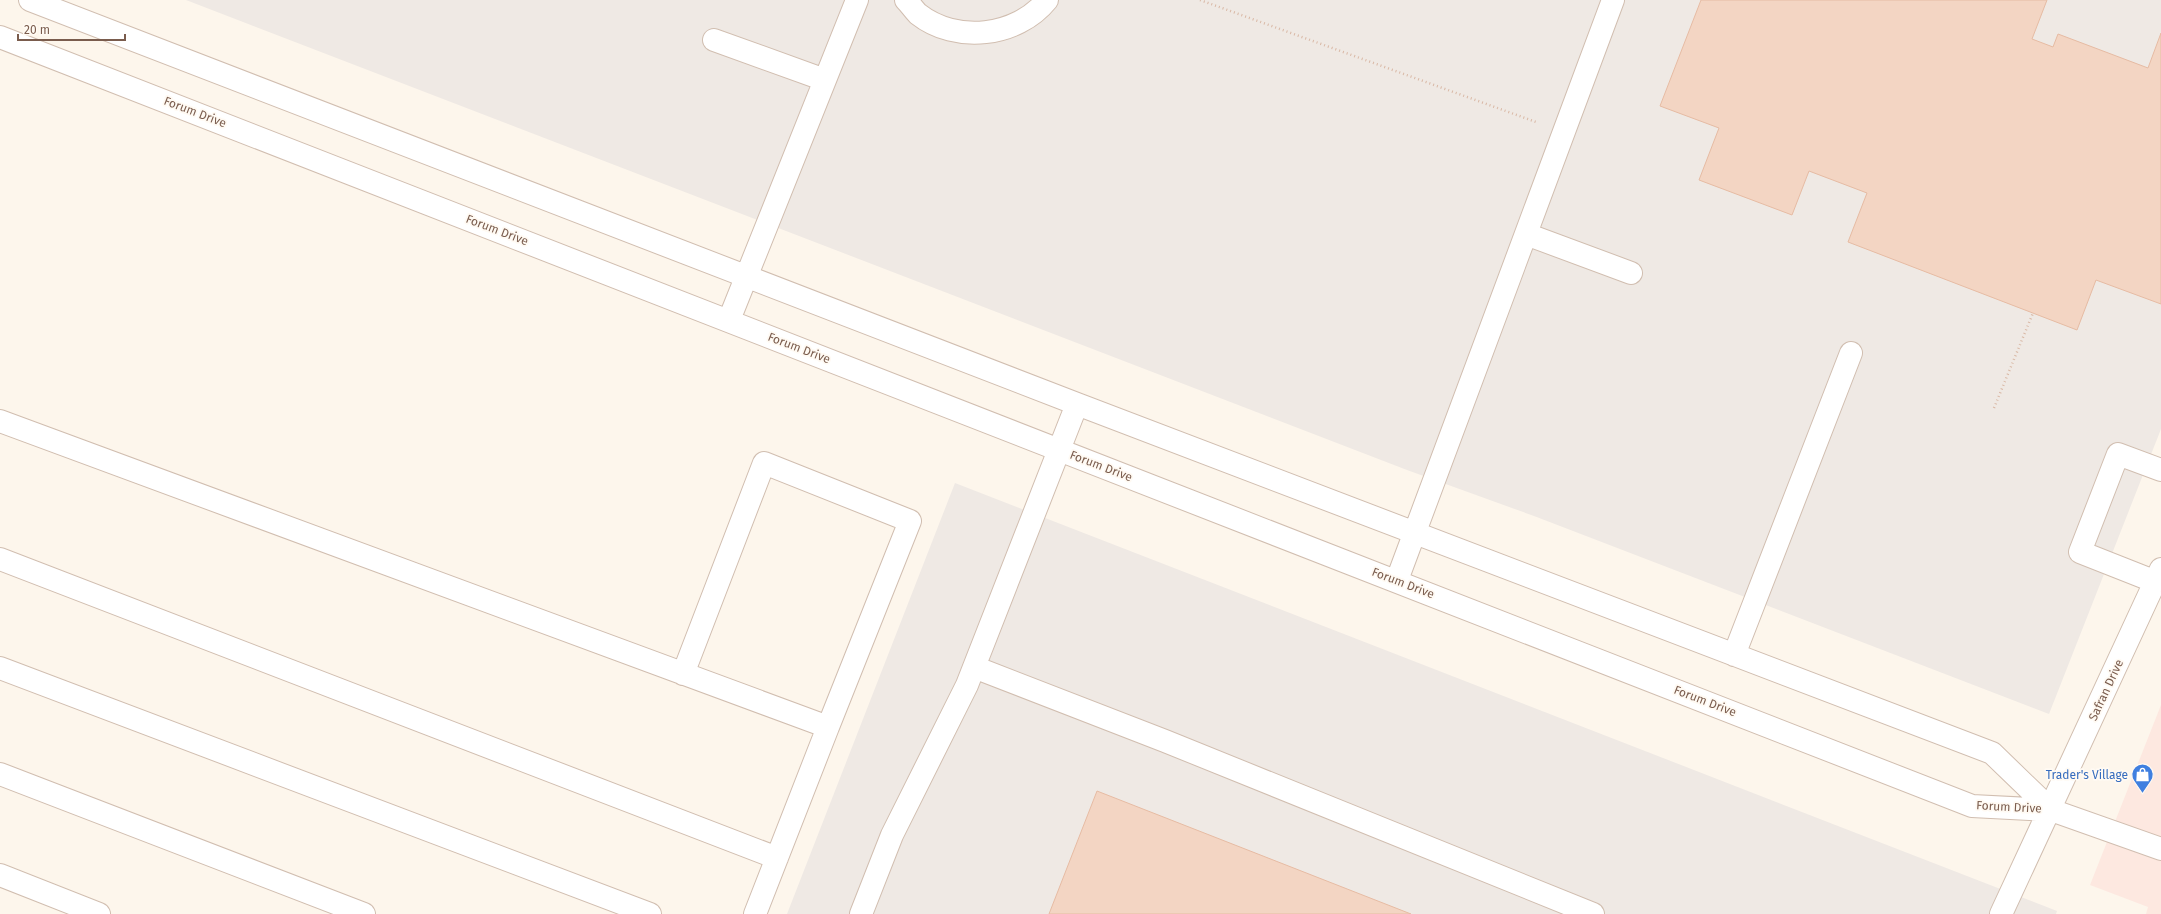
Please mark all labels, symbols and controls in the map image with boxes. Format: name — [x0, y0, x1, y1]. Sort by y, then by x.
scale bar — [18, 16, 125, 42]
text: 20 m — [24, 23, 50, 37]
street label: Forum Drive — [162, 94, 228, 130]
street label: Forum Drive — [464, 212, 530, 248]
street label: Forum Drive — [766, 330, 832, 366]
street label: Forum Drive — [1068, 448, 1134, 484]
street label: Forum Drive — [1370, 565, 1436, 601]
street label: Safran Drive — [2086, 657, 2126, 723]
street label: Forum Drive — [1672, 683, 1738, 719]
shop icon: Trader's Village — [2130, 762, 2156, 795]
place label: Trader's Village — [2046, 768, 2128, 782]
street label: Forum Drive — [1976, 798, 2042, 816]

